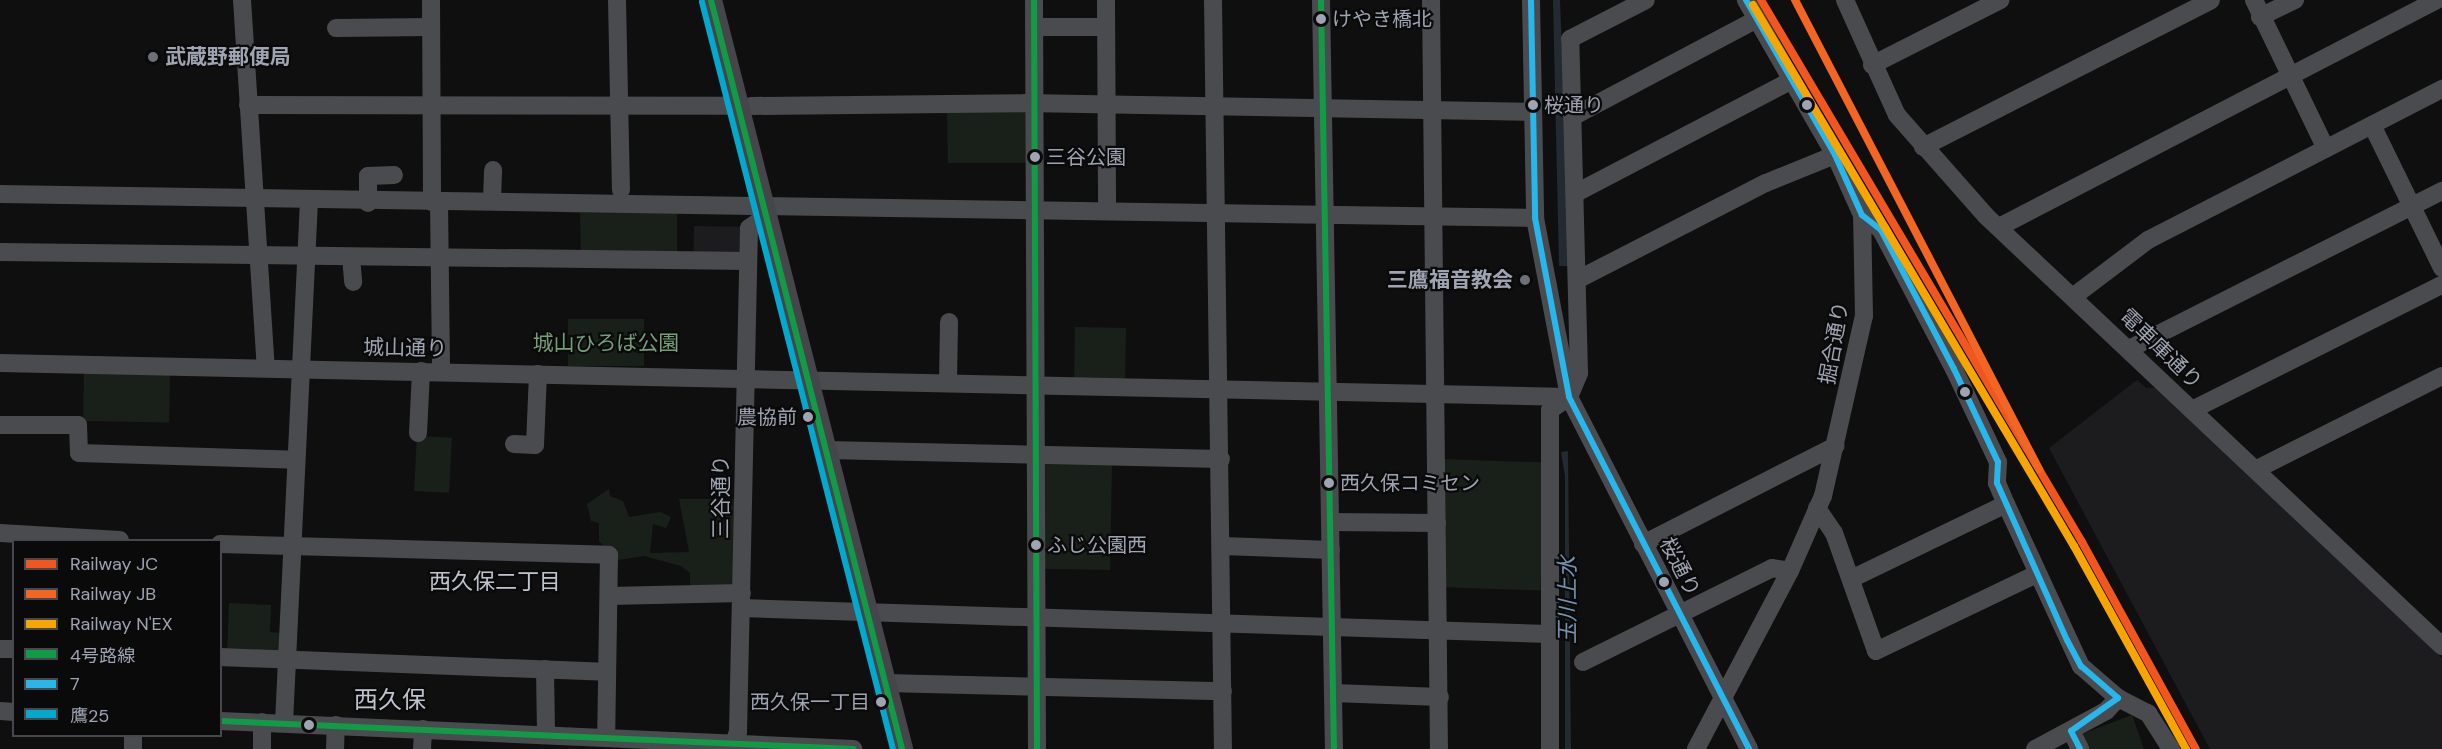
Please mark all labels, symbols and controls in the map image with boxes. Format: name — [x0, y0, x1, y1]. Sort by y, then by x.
place label: けやき橋北 — [1332, 7, 1432, 31]
marker: けやき橋北 — [1315, 13, 1327, 25]
place label: 武蔵野郵便局 — [165, 44, 291, 70]
marker: 武蔵野郵便局 — [146, 50, 160, 64]
place label: 桜通り — [1544, 93, 1604, 117]
marker: 桜通り — [1527, 99, 1539, 111]
unlabelled marker — [1801, 99, 1813, 111]
place label: 三谷公園 — [1046, 145, 1126, 169]
marker: 三谷公園 — [1029, 151, 1041, 163]
place label: 三鷹福音教会 — [1387, 267, 1513, 293]
marker: 三鷹福音教会 — [1518, 273, 1532, 287]
street label: 掘合通り — [1814, 299, 1854, 387]
street label: 電車庫通り — [2114, 303, 2208, 395]
park label: 城山ひろば公園 — [533, 330, 679, 356]
street label: 城山通り — [363, 335, 447, 361]
unlabelled marker — [1959, 386, 1971, 398]
place label: 農協前 — [737, 405, 797, 429]
marker: 農協前 — [802, 411, 814, 423]
street label: 三谷通り — [708, 455, 734, 539]
place label: 西久保コミセン — [1340, 471, 1480, 495]
marker: 西久保コミセン — [1323, 477, 1335, 489]
place label: ふじ公園西 — [1047, 533, 1147, 557]
street label: 桜通り — [1654, 533, 1706, 601]
legend — [12, 539, 222, 737]
marker: ふじ公園西 — [1030, 539, 1042, 551]
text: Railway JC — [70, 552, 158, 576]
water label: 玉川上水 — [1555, 556, 1581, 644]
district label: 西久保二丁目 — [429, 569, 561, 595]
unlabelled marker — [1658, 576, 1670, 588]
text: Railway JB — [70, 582, 156, 606]
text: Railway N'EX — [70, 612, 173, 636]
text: 4号路線 — [70, 644, 135, 668]
text: 7 — [70, 672, 80, 696]
district label: 西久保 — [354, 686, 426, 714]
place label: 西久保一丁目 — [750, 690, 870, 714]
marker: 西久保一丁目 — [875, 696, 887, 708]
text: 鷹25 — [70, 704, 109, 728]
unlabelled marker — [303, 719, 315, 731]

